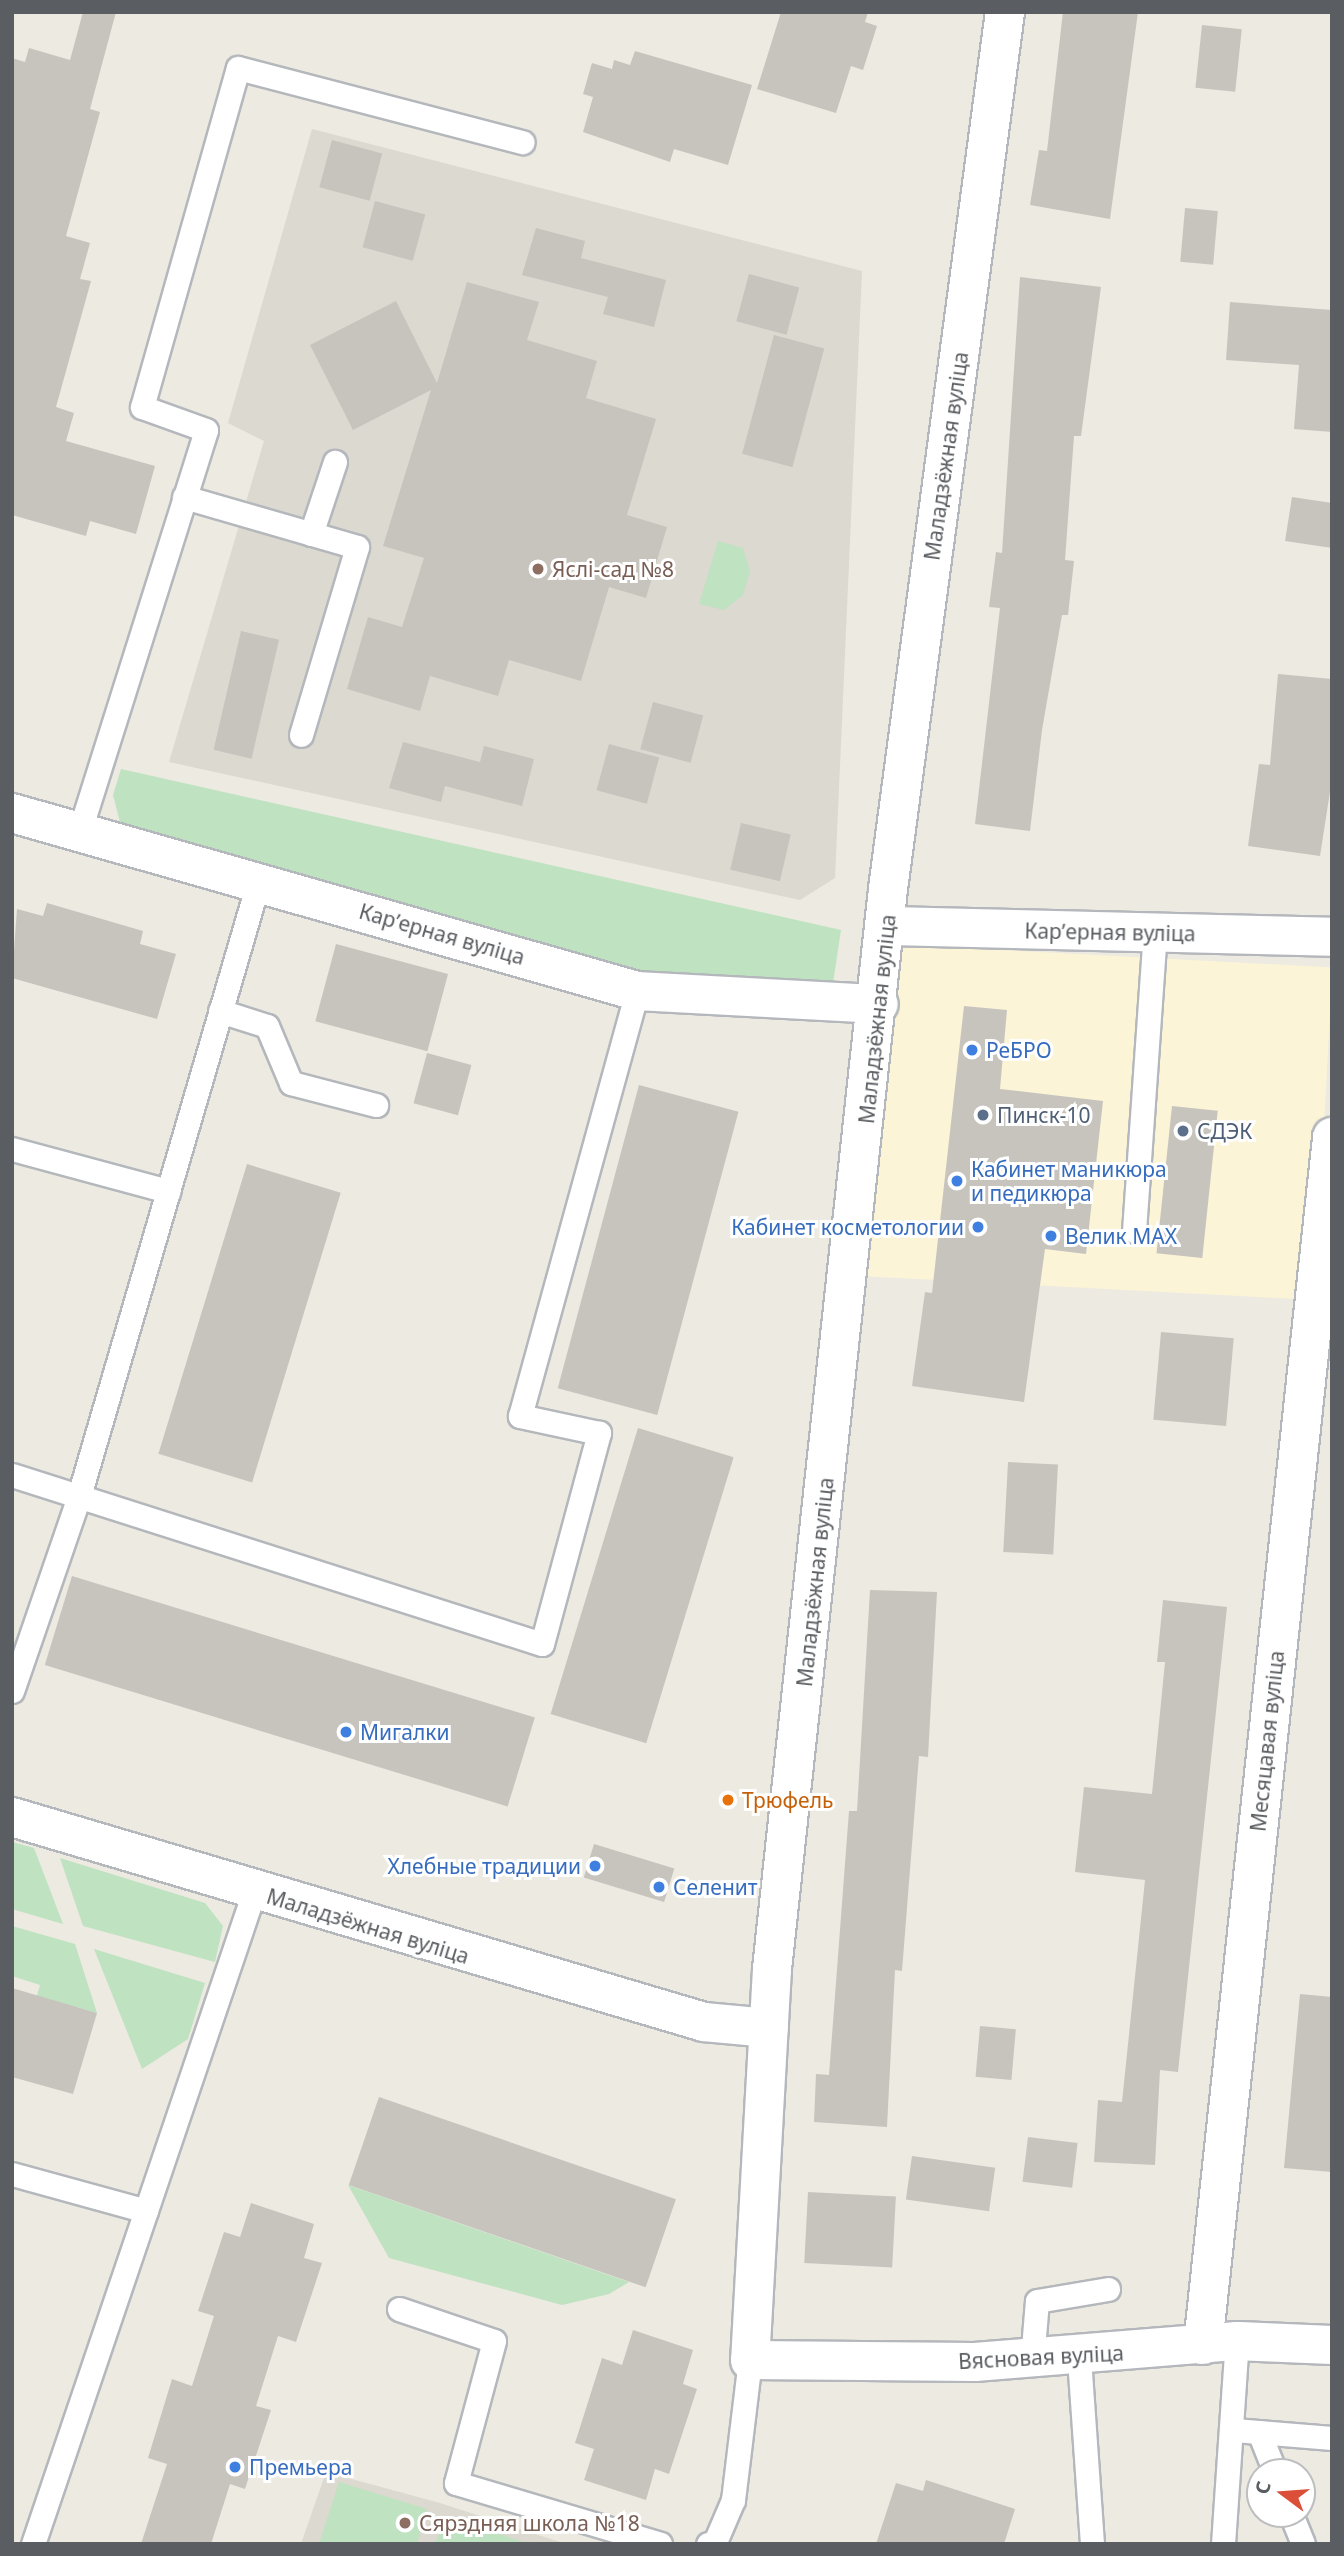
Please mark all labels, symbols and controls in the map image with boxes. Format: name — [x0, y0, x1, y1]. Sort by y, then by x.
street label: Маладзёжная вуліца — [919, 350, 973, 562]
place label: Яслі-сад №8 — [552, 556, 674, 582]
marker: Яслі-сад №8 — [530, 561, 546, 577]
street label: Карʼерная вуліца — [356, 898, 528, 970]
street label: Маладзёжная вуліца — [853, 913, 901, 1125]
street label: Карʼерная вуліца — [1024, 918, 1196, 946]
place label: РеБРО — [986, 1037, 1052, 1063]
marker: РеБРО — [964, 1042, 980, 1058]
place label: Пинск-10 — [997, 1102, 1090, 1128]
marker: Пинск-10 — [975, 1107, 991, 1123]
place label: СДЭК — [1197, 1118, 1252, 1144]
marker: СДЭК — [1175, 1123, 1191, 1139]
place label: Кабинет маникюра и педикюра — [971, 1156, 1167, 1206]
marker: Кабинет маникюра и педикюра — [949, 1173, 965, 1189]
place label: Кабинет косметологии — [731, 1214, 964, 1240]
marker: Кабинет косметологии — [970, 1219, 986, 1235]
place label: Велик МАХ — [1065, 1223, 1177, 1249]
marker: Велик МАХ — [1043, 1228, 1059, 1244]
street label: Маладзёжная вуліца — [791, 1476, 839, 1688]
street label: Месяцавая вуліца — [1245, 1649, 1289, 1833]
place label: Мигалки — [360, 1719, 449, 1745]
marker: Мигалки — [338, 1724, 354, 1740]
place label: Трюфель — [742, 1787, 833, 1813]
marker: Трюфель — [720, 1792, 736, 1808]
place label: Хлебные традиции — [387, 1853, 581, 1879]
marker: Хлебные традиции — [587, 1858, 603, 1874]
place label: Селенит — [673, 1874, 758, 1900]
marker: Селенит — [651, 1879, 667, 1895]
street label: Маладзёжная вуліца — [264, 1883, 472, 1969]
street label: Вясновая вуліца — [957, 2340, 1125, 2374]
place label: Премьера — [249, 2454, 352, 2480]
north arrow — [1246, 2458, 1316, 2528]
marker: Премьера — [227, 2459, 243, 2475]
text: С — [1249, 2478, 1277, 2497]
place label: Сярэдняя школа №18 — [419, 2510, 640, 2536]
marker: Сярэдняя школа №18 — [397, 2515, 413, 2531]

